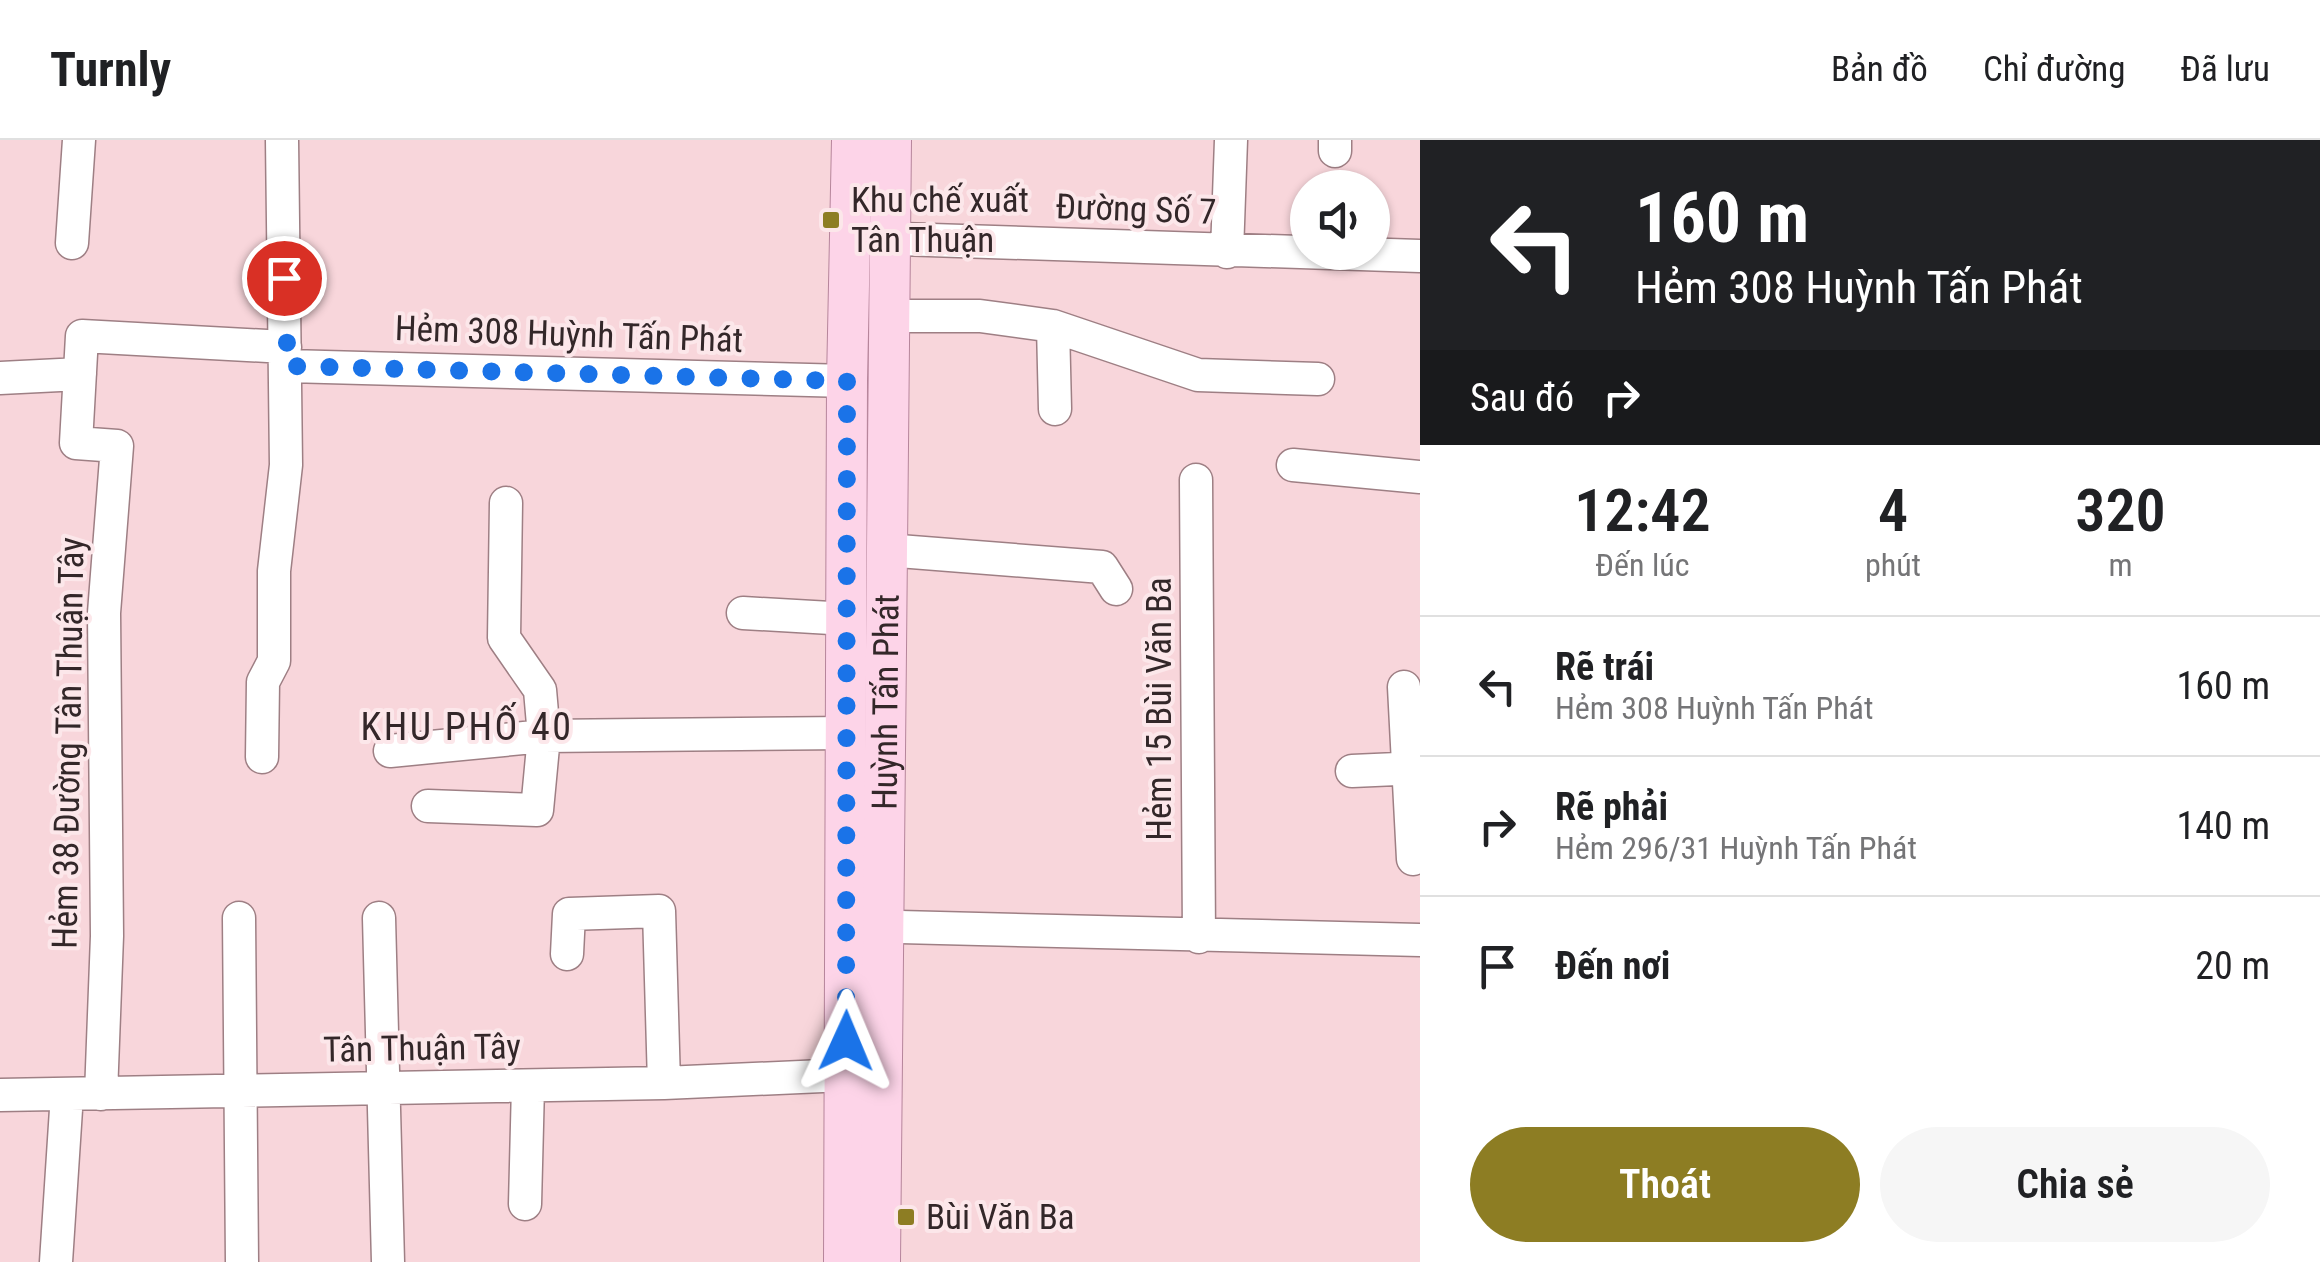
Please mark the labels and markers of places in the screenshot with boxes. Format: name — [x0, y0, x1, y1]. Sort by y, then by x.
place label: Khu chế xuất Tân Thuận — [851, 180, 1029, 261]
marker: Khu chế xuất Tân Thuận — [820, 209, 842, 231]
pin — [242, 236, 327, 321]
place label: Bùi Văn Ba — [926, 1197, 1075, 1238]
marker: Bùi Văn Ba — [895, 1206, 917, 1228]

